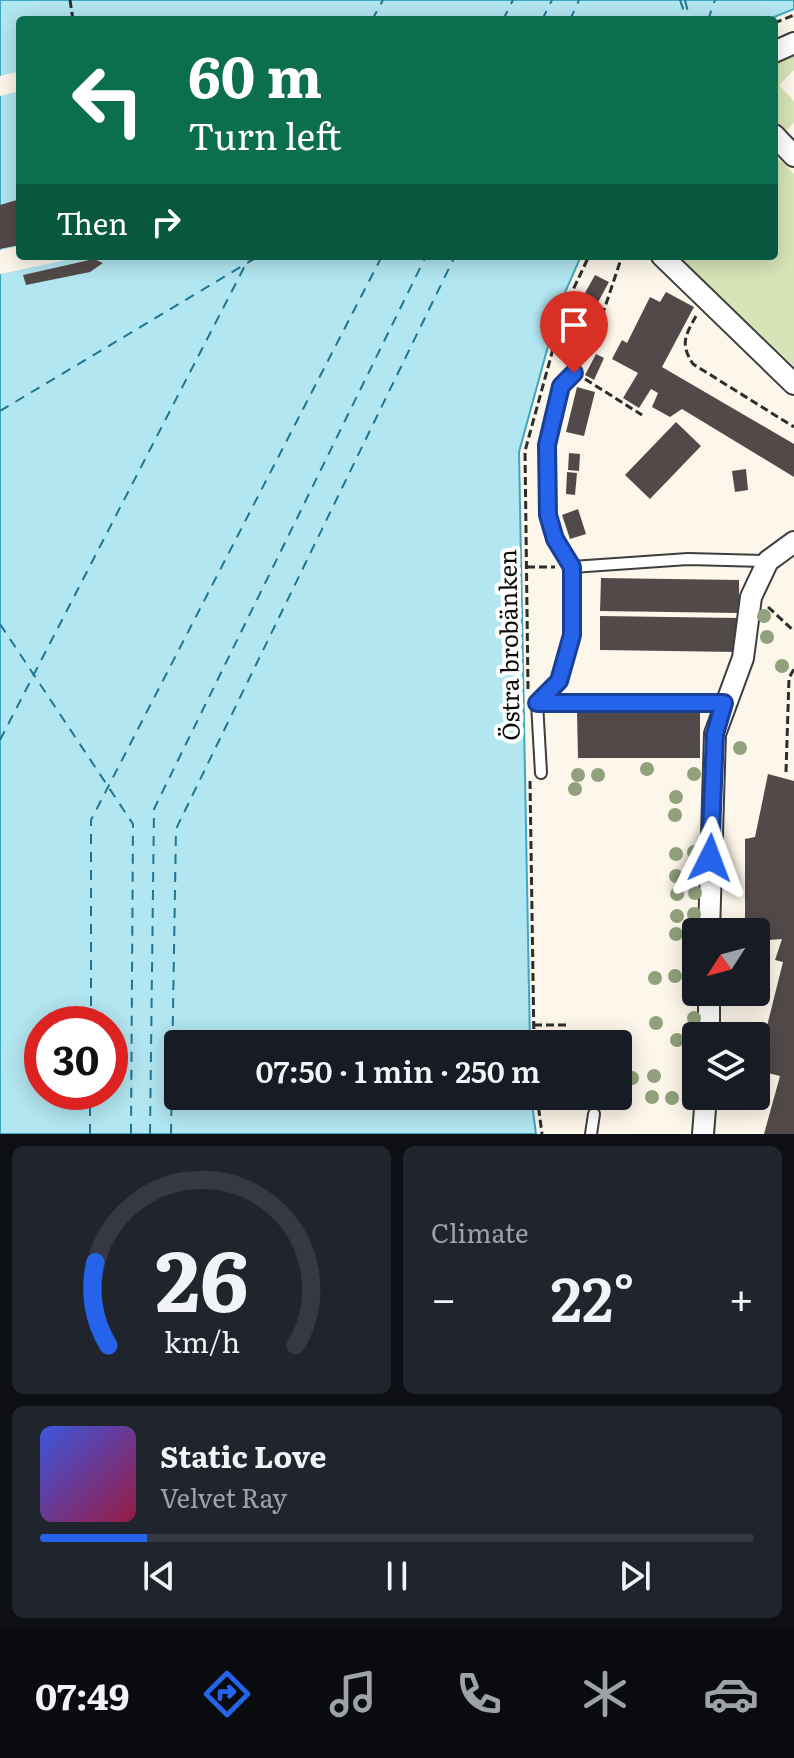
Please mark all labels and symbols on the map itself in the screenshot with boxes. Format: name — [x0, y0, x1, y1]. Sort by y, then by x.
pin — [540, 291, 608, 373]
street label: Östra brobänken — [488, 549, 527, 741]
position arrow — [668, 816, 752, 900]
north arrow — [682, 918, 770, 1006]
speed limit sign: 30 — [24, 1006, 128, 1110]

